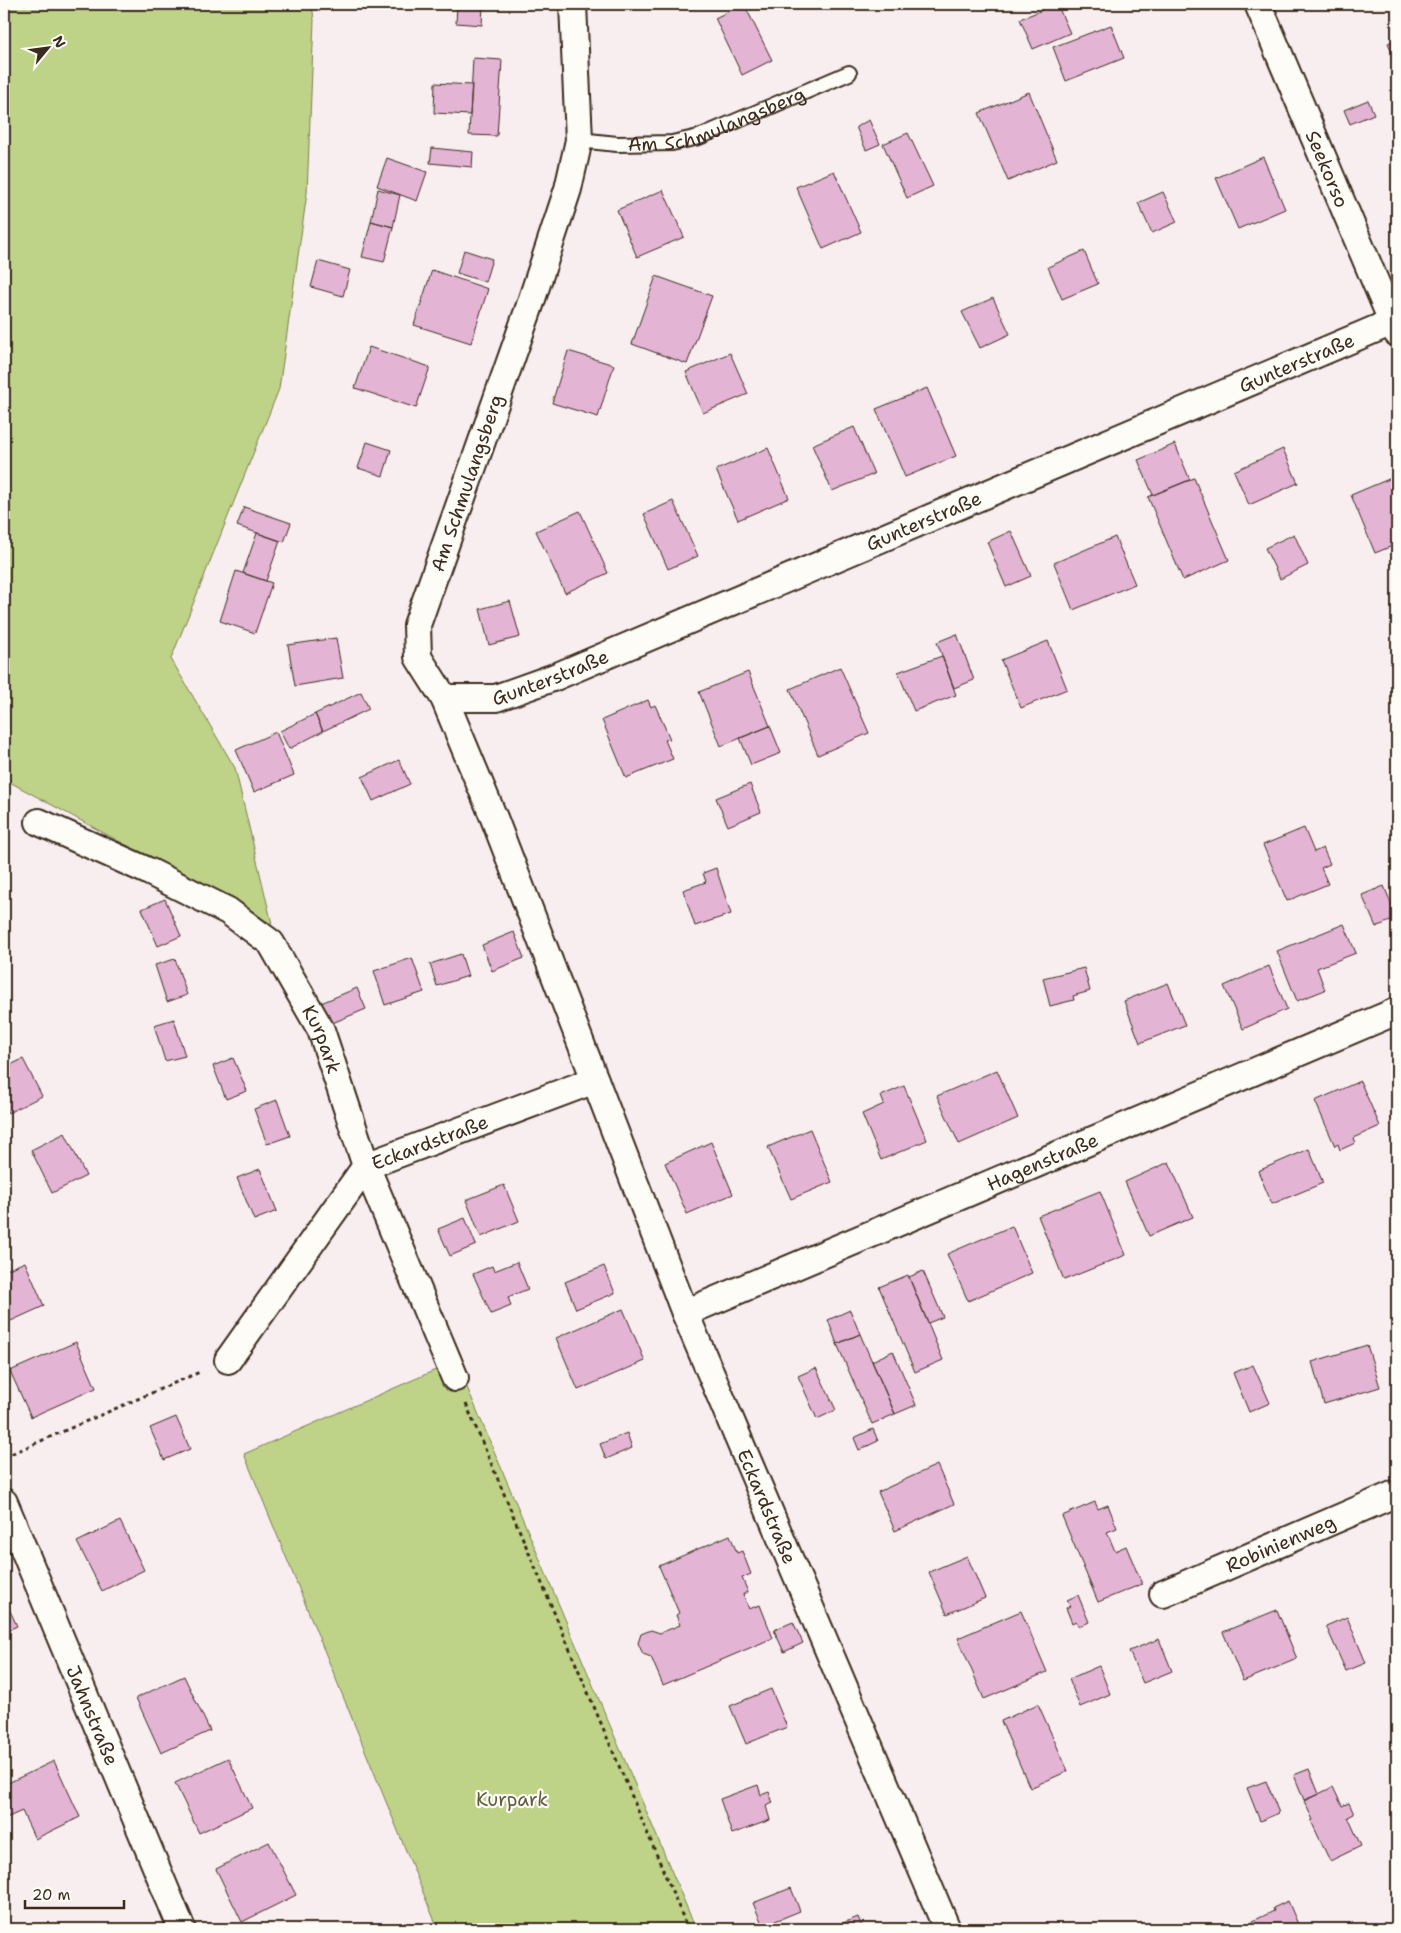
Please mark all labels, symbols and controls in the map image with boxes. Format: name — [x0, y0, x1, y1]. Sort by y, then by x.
north arrow — [22, 22, 72, 72]
text: N — [49, 32, 70, 51]
street label: Am Schmulangsberg — [628, 81, 809, 156]
street label: Seekorso — [1300, 126, 1355, 211]
street label: Gunterstraße — [1235, 327, 1358, 398]
street label: Am Schmulangsberg — [425, 391, 509, 575]
street label: Gunterstraße — [862, 485, 985, 556]
street label: Gunterstraße — [489, 643, 612, 711]
street label: Kurpark — [297, 1000, 347, 1077]
street label: Eckardstraße — [368, 1109, 492, 1175]
street label: Hagenstraße — [983, 1127, 1102, 1196]
street label: Eckardstraße — [732, 1445, 803, 1568]
street label: Robinienweg — [1222, 1509, 1339, 1578]
street label: Jahnstraße — [61, 1661, 125, 1769]
park label: Kurpark — [476, 1787, 548, 1812]
scale bar — [25, 1878, 124, 1910]
text: 20 m — [32, 1885, 71, 1905]

